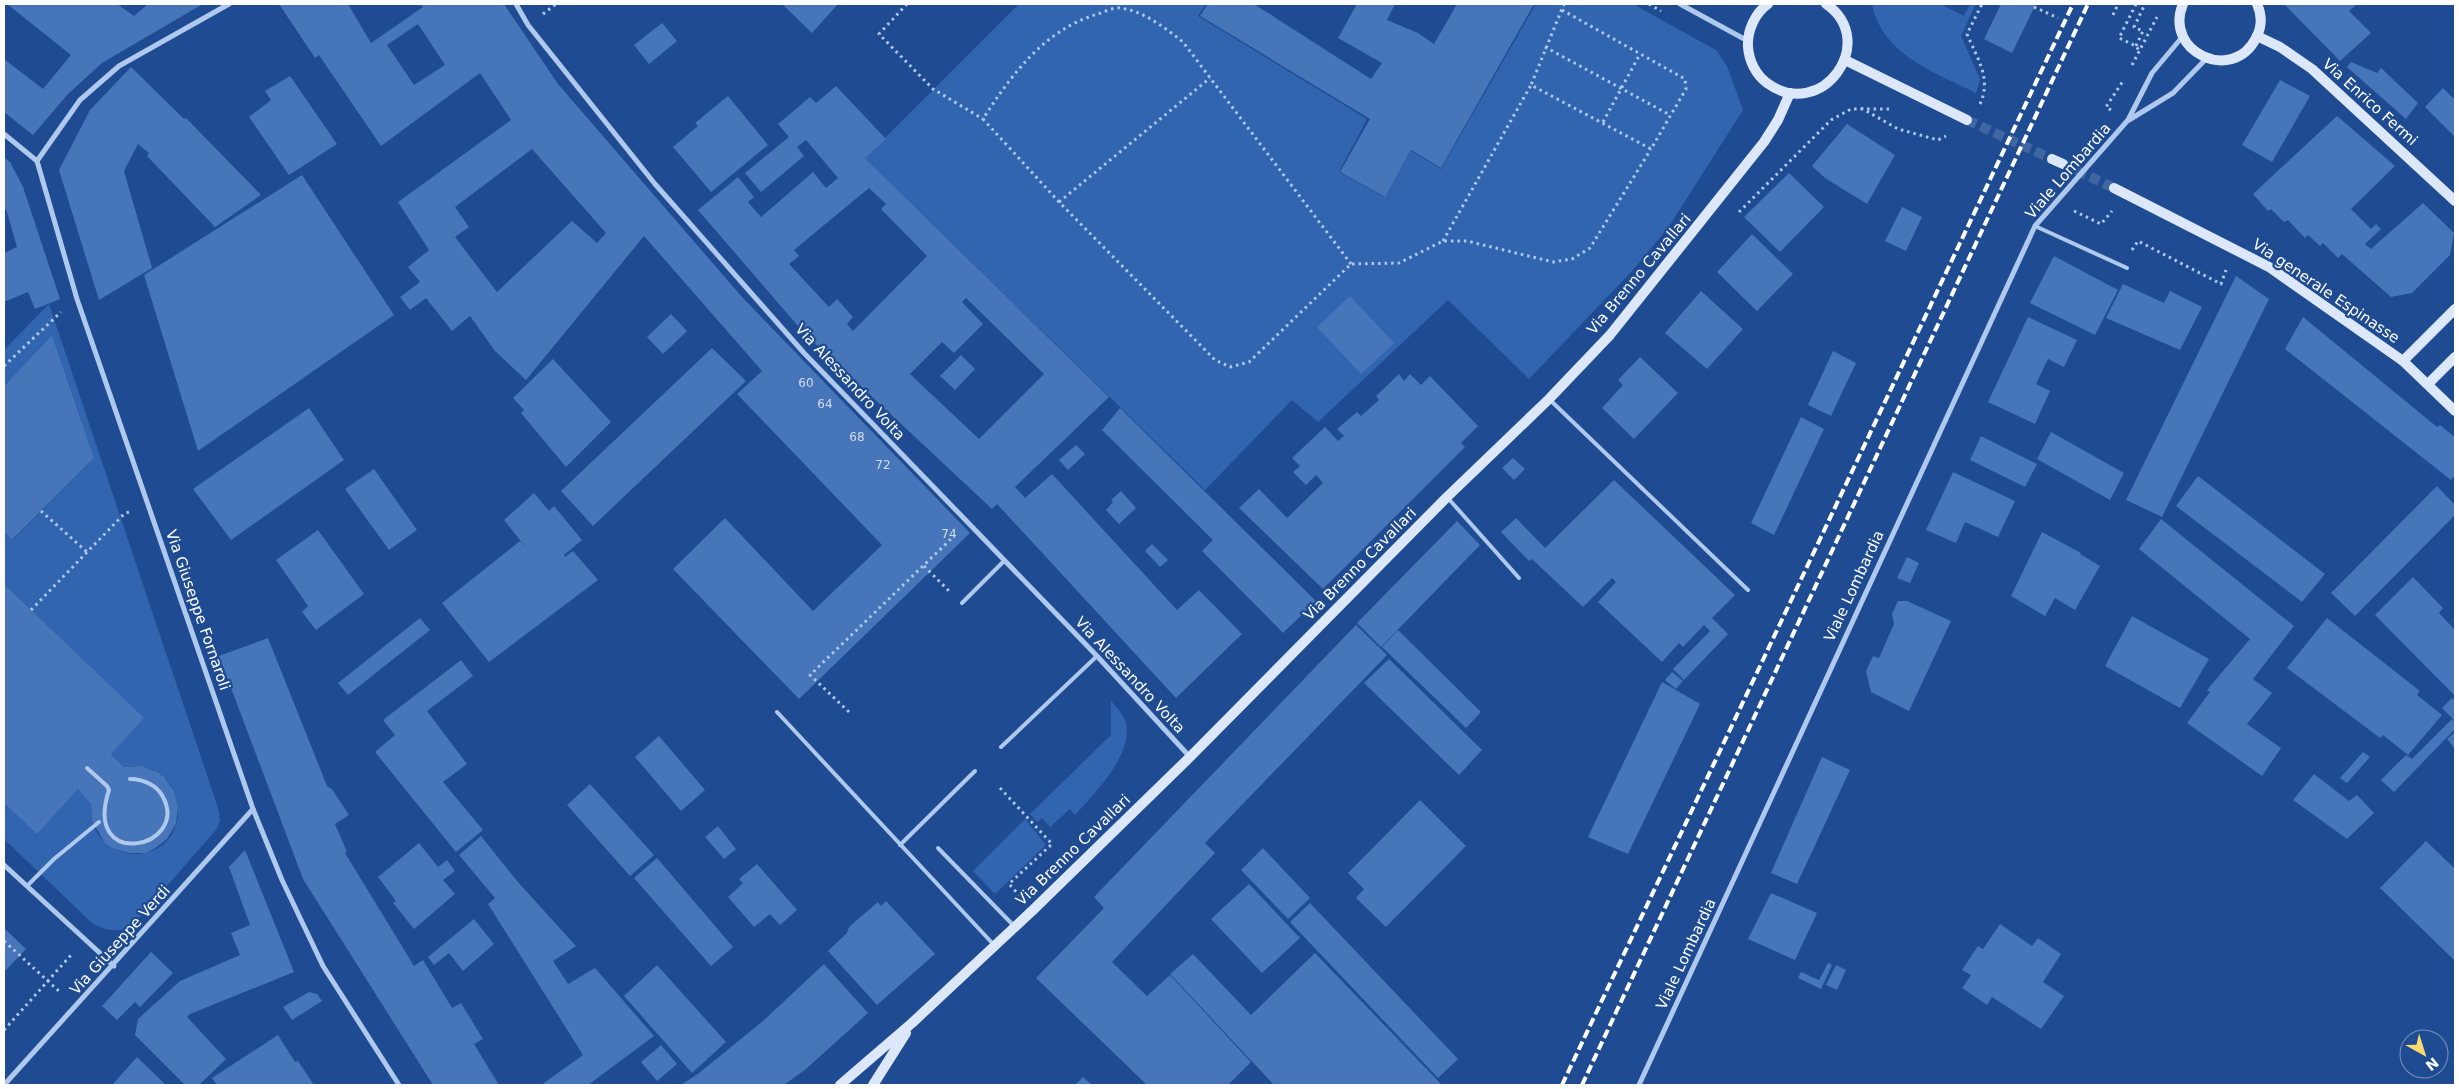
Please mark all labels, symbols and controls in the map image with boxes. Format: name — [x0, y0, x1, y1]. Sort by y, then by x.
street label: Via Enrico Fermi — [2319, 55, 2421, 149]
street label: Viale Lombardia — [2022, 119, 2114, 223]
street label: Via Brenno Cavallari — [1583, 210, 1695, 338]
street label: Via generale Espinasse — [2249, 235, 2403, 347]
street label: Via Alessandro Volta — [791, 320, 909, 444]
house number: 60 — [798, 376, 814, 390]
house number: 64 — [817, 397, 833, 411]
house number: 68 — [849, 430, 865, 444]
house number: 72 — [875, 458, 891, 472]
street label: Via Brenno Cavallari — [1300, 504, 1420, 624]
street label: Via Giuseppe Fornaroli — [162, 527, 234, 693]
house number: 74 — [941, 527, 957, 541]
street label: Viale Lombardia — [1820, 527, 1888, 645]
street label: Via Alessandro Volta — [1071, 613, 1189, 737]
street label: Via Brenno Cavallari — [1012, 791, 1134, 909]
street label: Via Giuseppe Verdi — [66, 881, 174, 999]
street label: Viale Lombardia — [1652, 895, 1720, 1013]
north arrow — [2399, 1029, 2449, 1079]
text: N — [2423, 1054, 2442, 1074]

